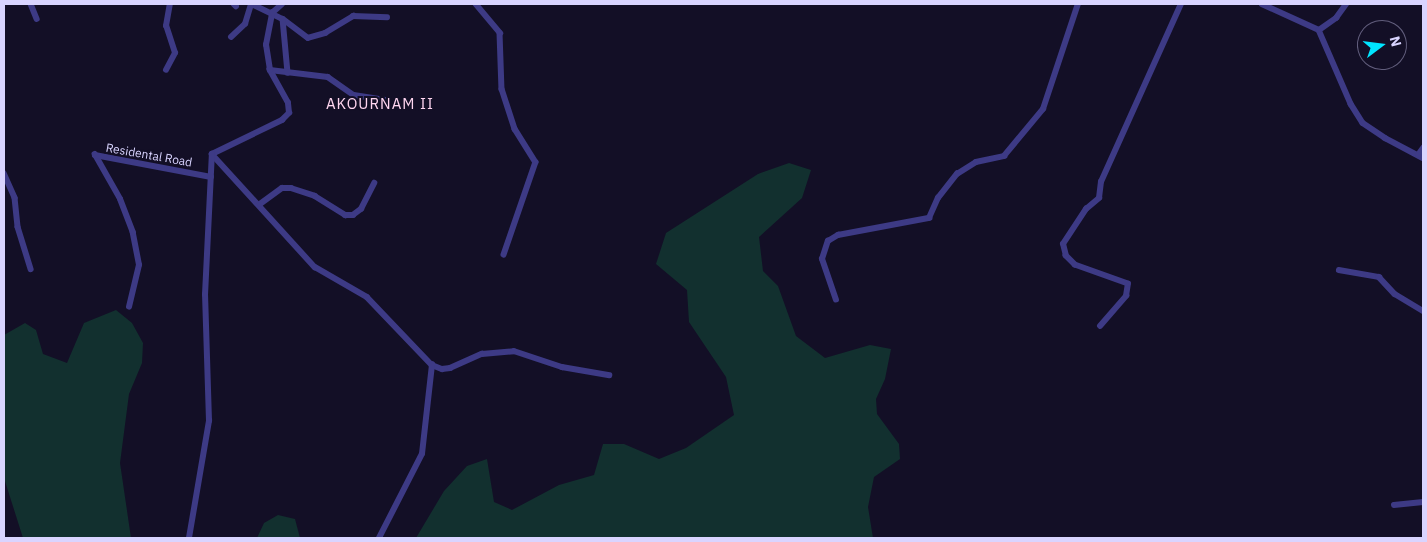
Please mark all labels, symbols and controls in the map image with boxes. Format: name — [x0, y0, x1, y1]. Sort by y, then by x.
north arrow — [1357, 20, 1407, 70]
text: N — [1386, 34, 1406, 49]
district label: AKOURNAM II — [325, 95, 435, 113]
street label: Residental Road — [105, 140, 193, 170]

